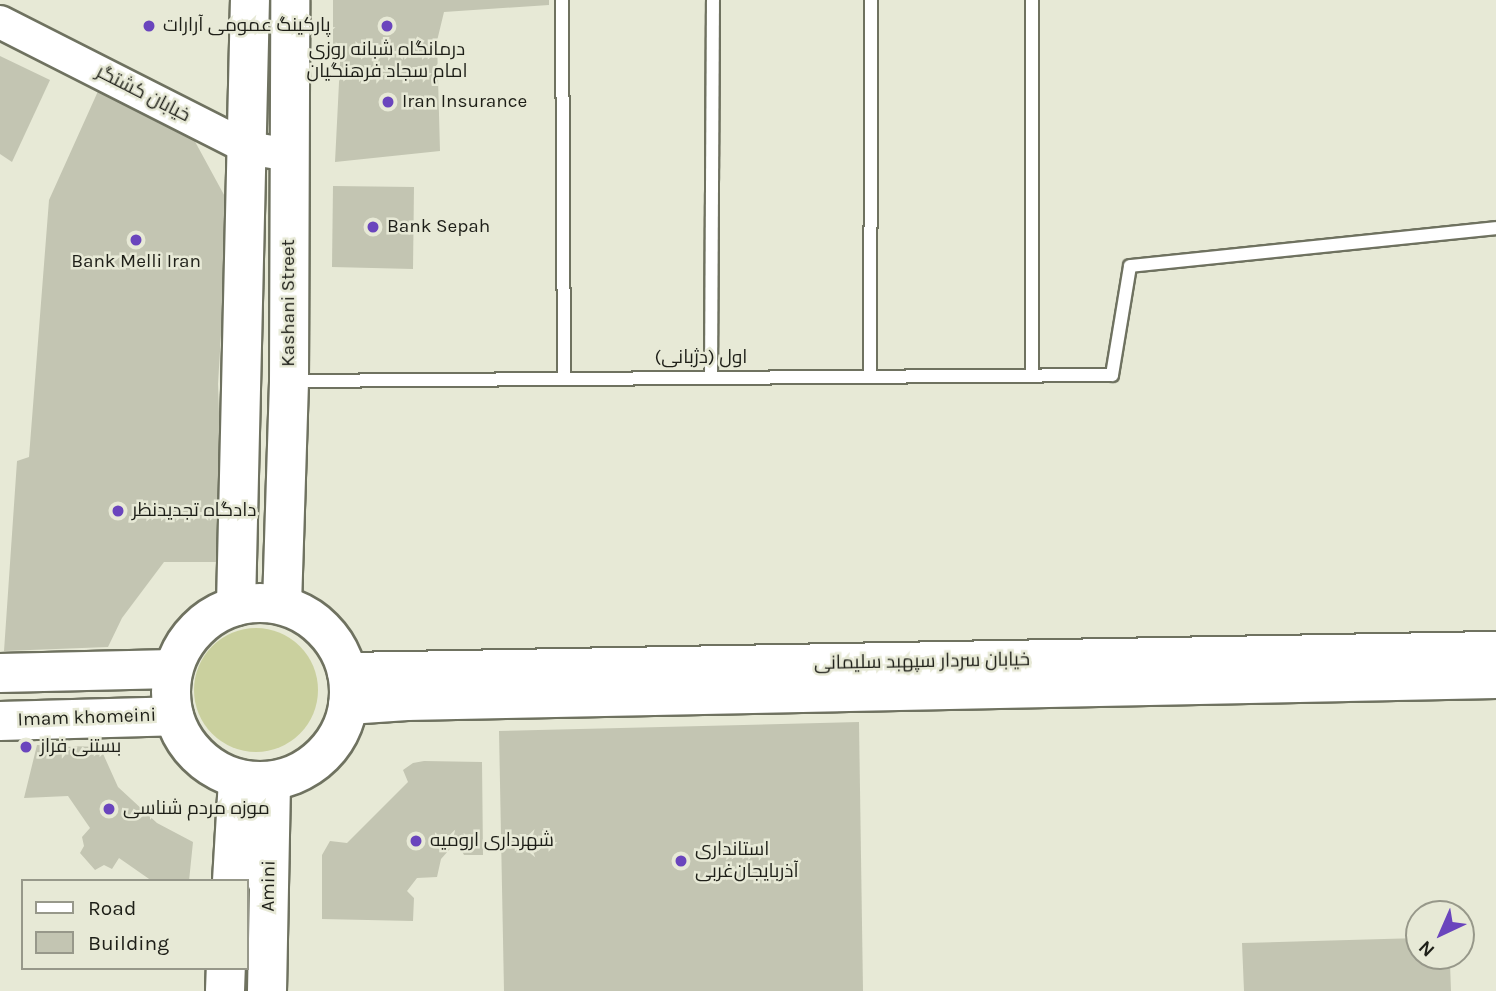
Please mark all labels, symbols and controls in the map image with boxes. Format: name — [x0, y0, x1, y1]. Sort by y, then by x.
place label: پارکینگ عمومی آرارات — [163, 15, 331, 37]
marker: درمانگاه شبانه روزی امام سجاد فرهنگیان — [377, 16, 397, 36]
marker: پارکینگ عمومی آرارات — [141, 18, 157, 34]
place label: درمانگاه شبانه روزی امام سجاد فرهنگیان — [306, 39, 468, 83]
street label: خیابان کشتگر — [92, 61, 194, 127]
place label: Iran Insurance — [402, 91, 527, 113]
marker: Iran Insurance — [380, 94, 396, 110]
place label: Bank Sepah — [387, 216, 490, 238]
marker: Bank Sepah — [365, 219, 381, 235]
marker: Bank Melli Iran — [128, 232, 144, 248]
street label: Kashani Street — [278, 239, 300, 367]
place label: Bank Melli Iran — [71, 251, 201, 273]
street label: اول (دژبانی) — [655, 347, 747, 369]
place label: دادگاه تجدیدنظر — [132, 500, 256, 522]
marker: دادگاه تجدیدنظر — [110, 503, 126, 519]
street label: خیابان سردار سپهبد سلیمانی — [814, 649, 1030, 675]
street label: Imam khomeini — [17, 704, 157, 732]
place label: بستنی فراز — [40, 736, 121, 758]
marker: بستنی فراز — [18, 739, 34, 755]
place label: موزه مردم شناسی — [123, 798, 270, 820]
marker: موزه مردم شناسی — [101, 801, 117, 817]
place label: شهرداری ارومیه — [430, 830, 554, 852]
marker: شهرداری ارومیه — [408, 833, 424, 849]
place label: استانداری آذربایجان‌غربی — [695, 839, 799, 883]
marker: استانداری آذربایجان‌غربی — [673, 853, 689, 869]
street label: Amini — [257, 860, 281, 912]
legend — [21, 879, 248, 970]
text: Road — [88, 896, 136, 920]
north arrow — [1405, 900, 1475, 970]
text: Building — [88, 931, 169, 955]
text: N — [1414, 936, 1439, 961]

